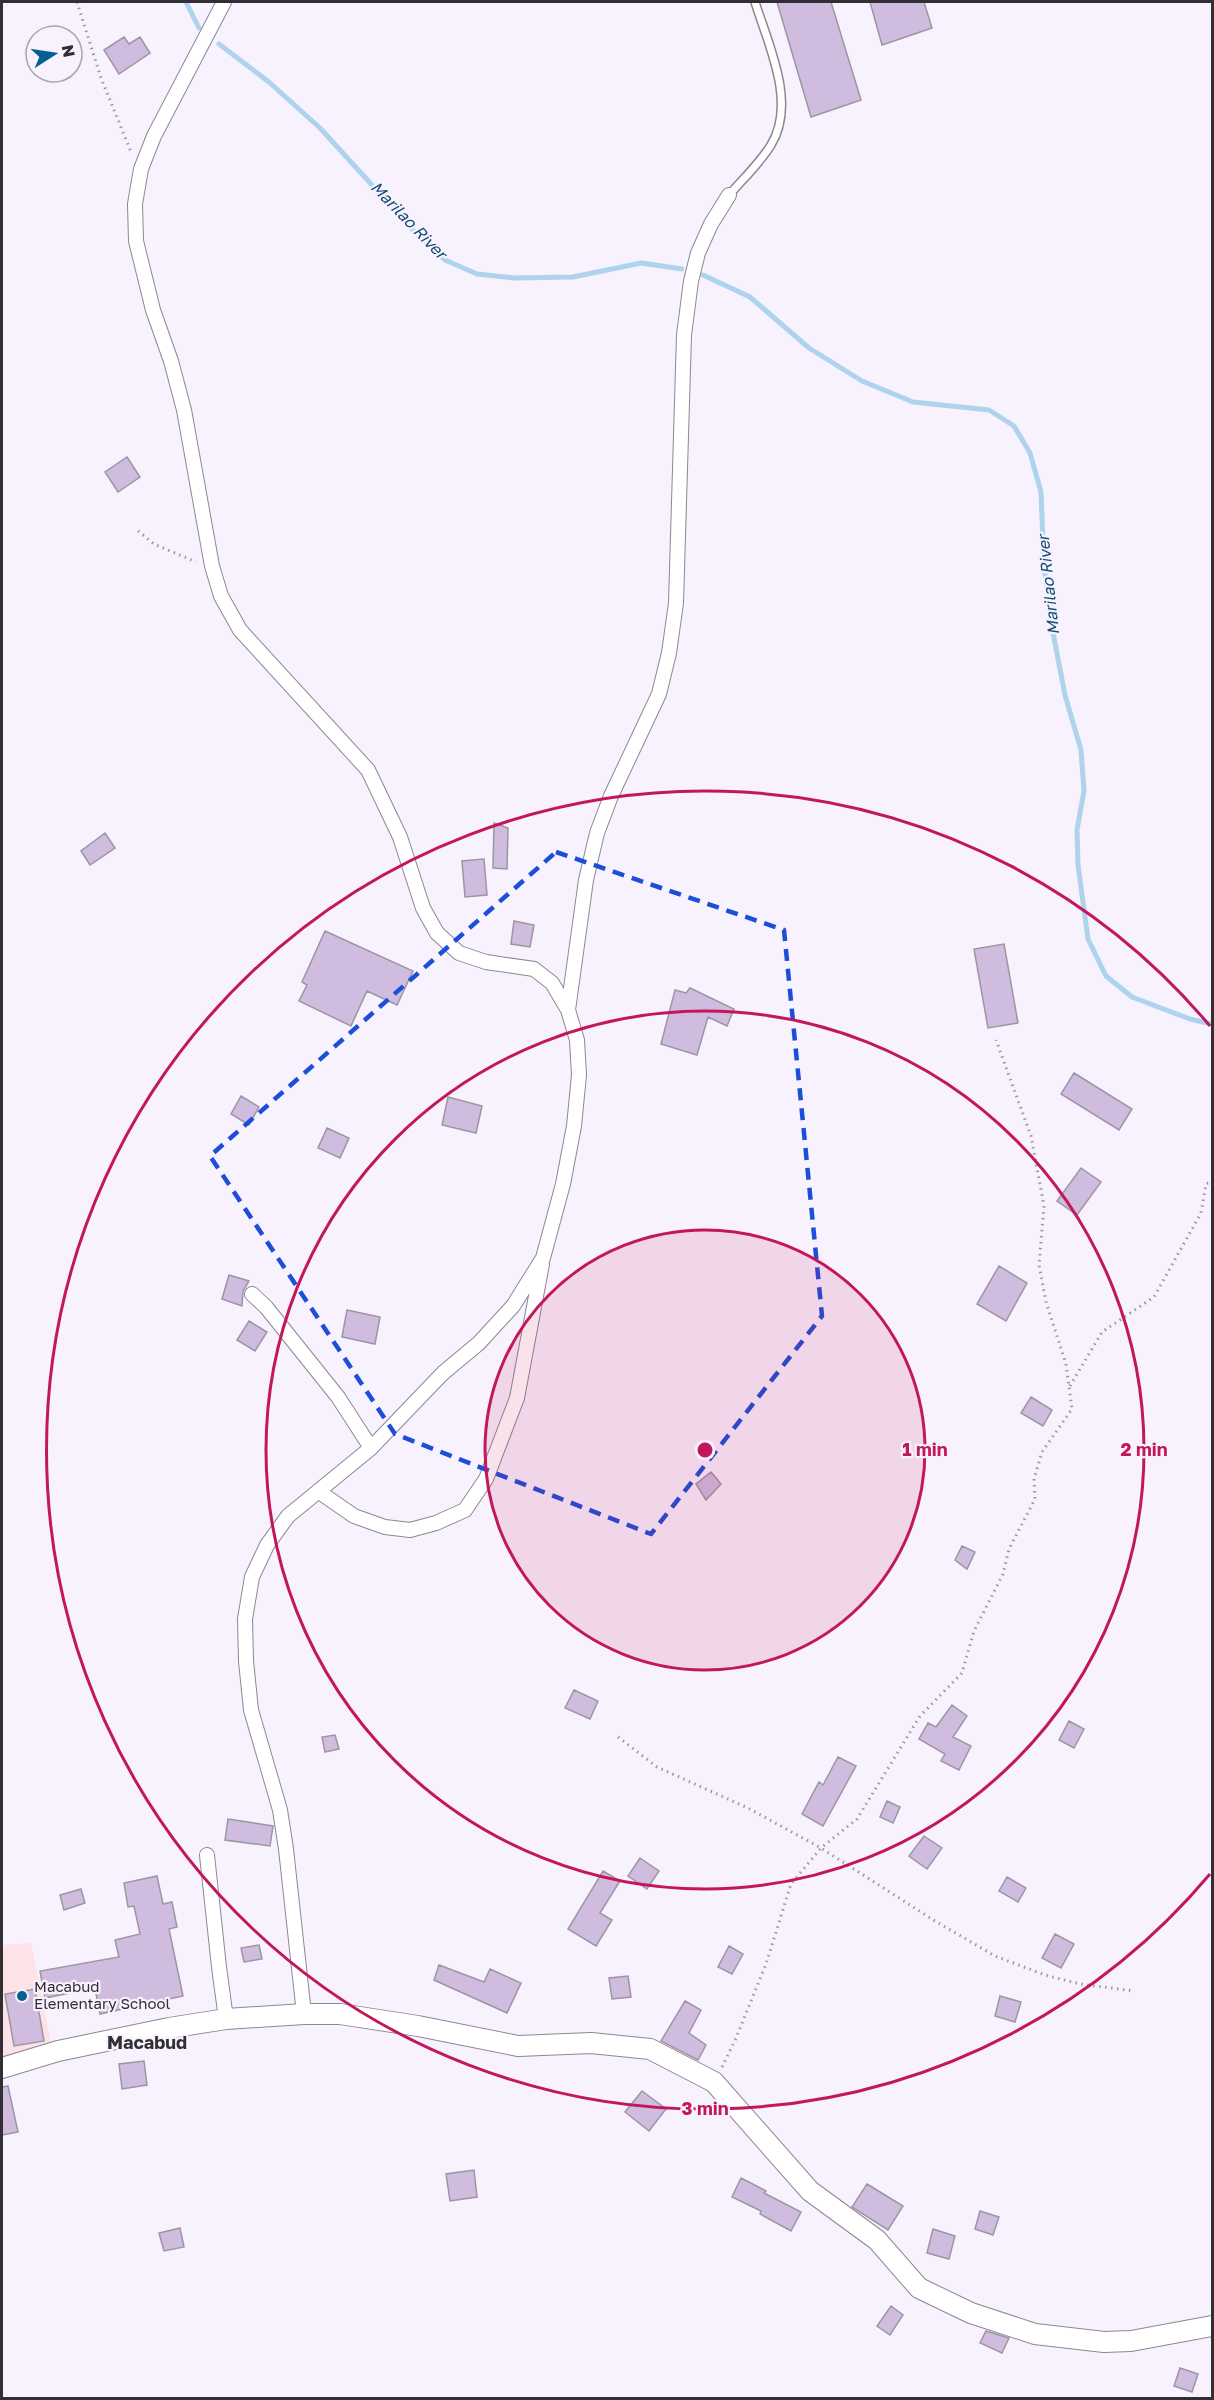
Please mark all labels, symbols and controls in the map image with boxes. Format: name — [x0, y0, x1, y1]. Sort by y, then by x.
north arrow — [24, 24, 84, 84]
text: N — [58, 43, 80, 59]
water label: Marilao River — [367, 177, 453, 265]
water label: Marilao River — [1033, 531, 1063, 636]
text: 1 min — [902, 1438, 948, 1460]
text: 2 min — [1120, 1438, 1168, 1460]
centre of rings — [695, 1440, 715, 1460]
place label: Macabud Elementary School — [34, 1977, 170, 2012]
marker: Macabud Elementary School — [15, 1989, 29, 2003]
district label: Macabud — [107, 2031, 187, 2053]
text: 3 min — [681, 2097, 729, 2119]

